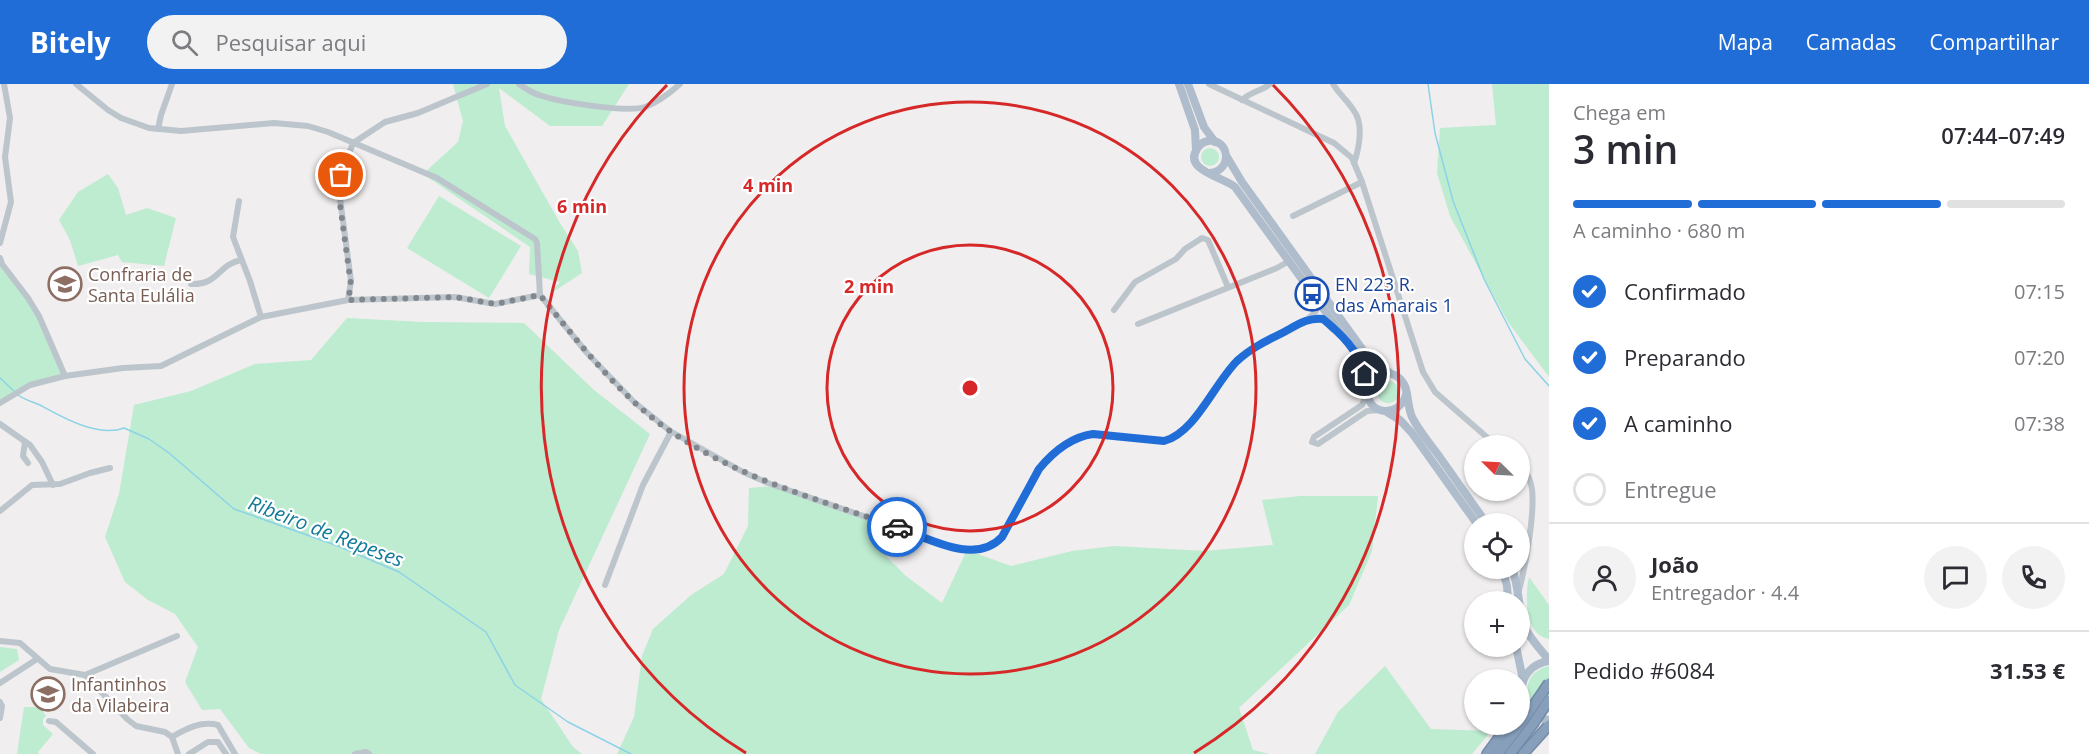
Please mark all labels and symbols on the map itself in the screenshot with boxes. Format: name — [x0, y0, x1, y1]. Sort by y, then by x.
pin — [315, 149, 366, 200]
text: 4 min — [743, 173, 793, 197]
text: 6 min — [557, 194, 607, 218]
place label: Confraria de Santa Eulália — [88, 262, 195, 307]
school or university icon: Confraria de Santa Eulália — [47, 266, 83, 302]
place label: EN 223 R. das Amarais 1 — [1335, 272, 1453, 317]
text: 2 min — [844, 274, 894, 298]
bus stop icon: EN 223 R. das Amarais 1 — [1294, 276, 1330, 312]
pin — [1339, 348, 1390, 399]
centre of rings — [960, 378, 980, 398]
north arrow — [1464, 435, 1530, 501]
water label: Ribeiro de Repeses — [244, 489, 408, 573]
courier — [867, 497, 927, 557]
place label: Infantinhos da Vilabeira — [71, 672, 170, 717]
school or university icon: Infantinhos da Vilabeira — [30, 676, 66, 712]

